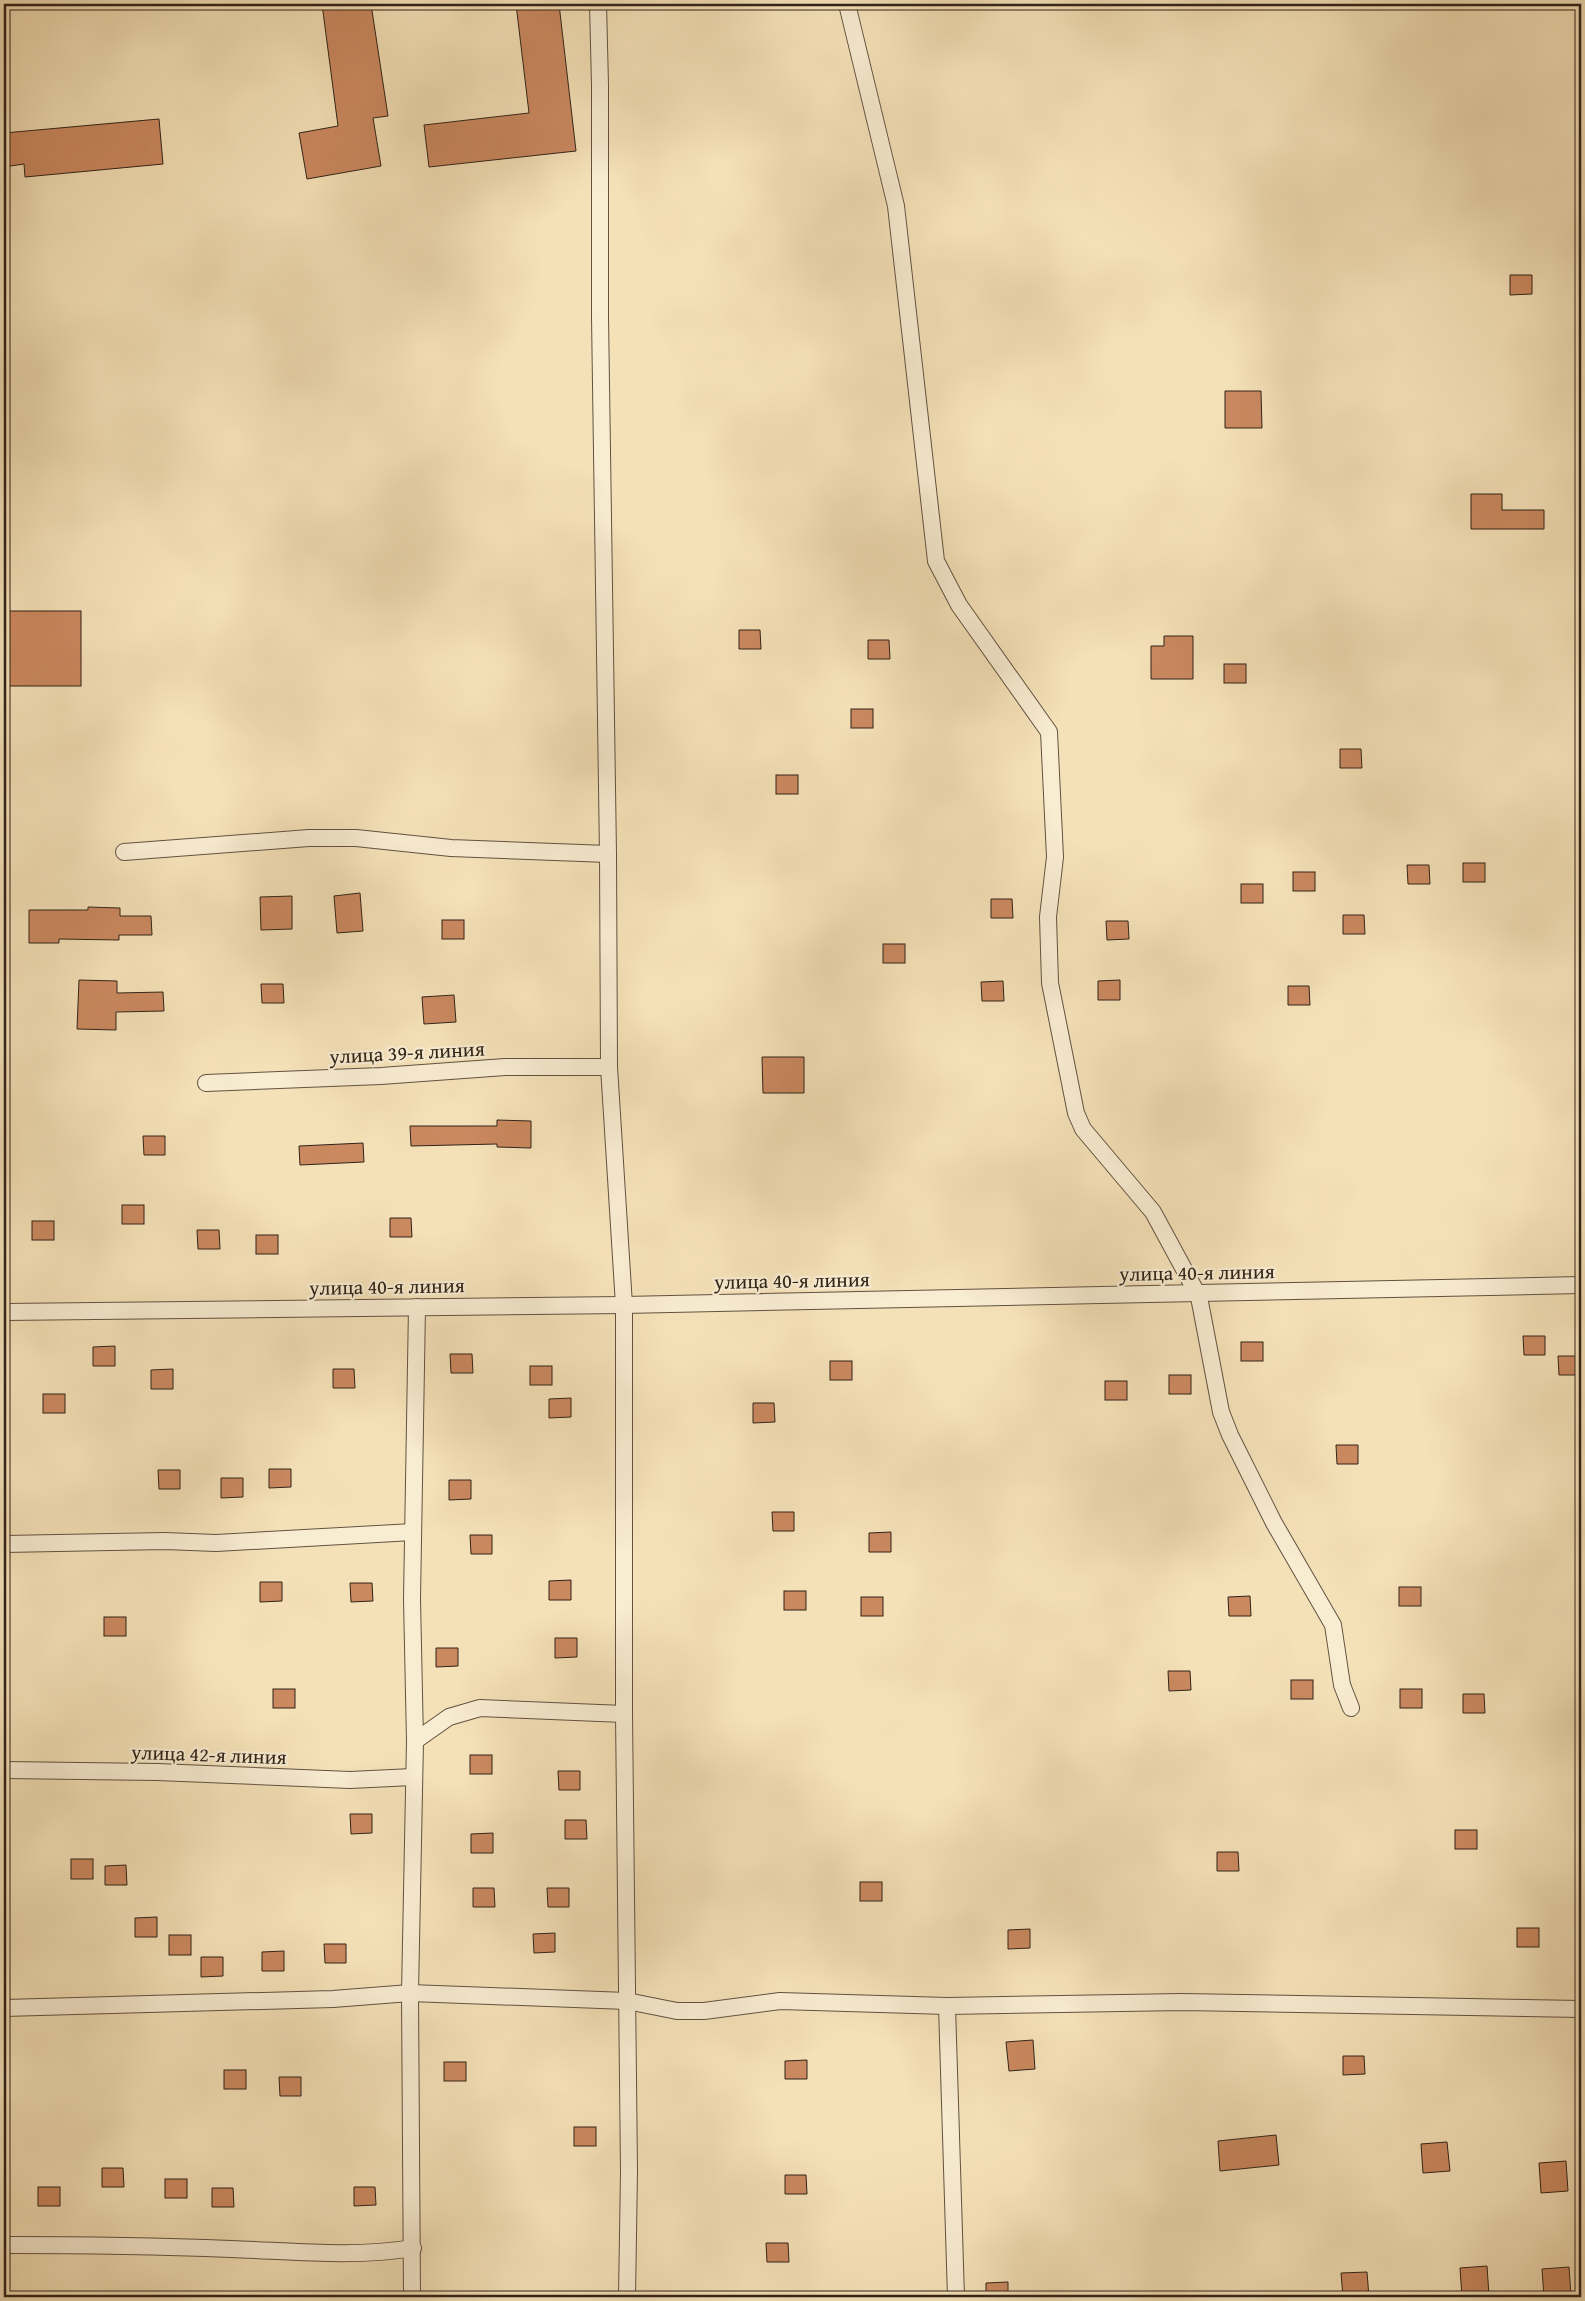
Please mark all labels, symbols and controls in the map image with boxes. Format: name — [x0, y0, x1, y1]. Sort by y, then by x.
street label: улица 39-я линия — [328, 1033, 485, 1071]
street label: улица 40-я линия — [1118, 1256, 1275, 1288]
street label: улица 40-я линия — [713, 1264, 870, 1296]
street label: улица 40-я линия — [308, 1270, 465, 1302]
street label: улица 42-я линия — [130, 1737, 287, 1771]

